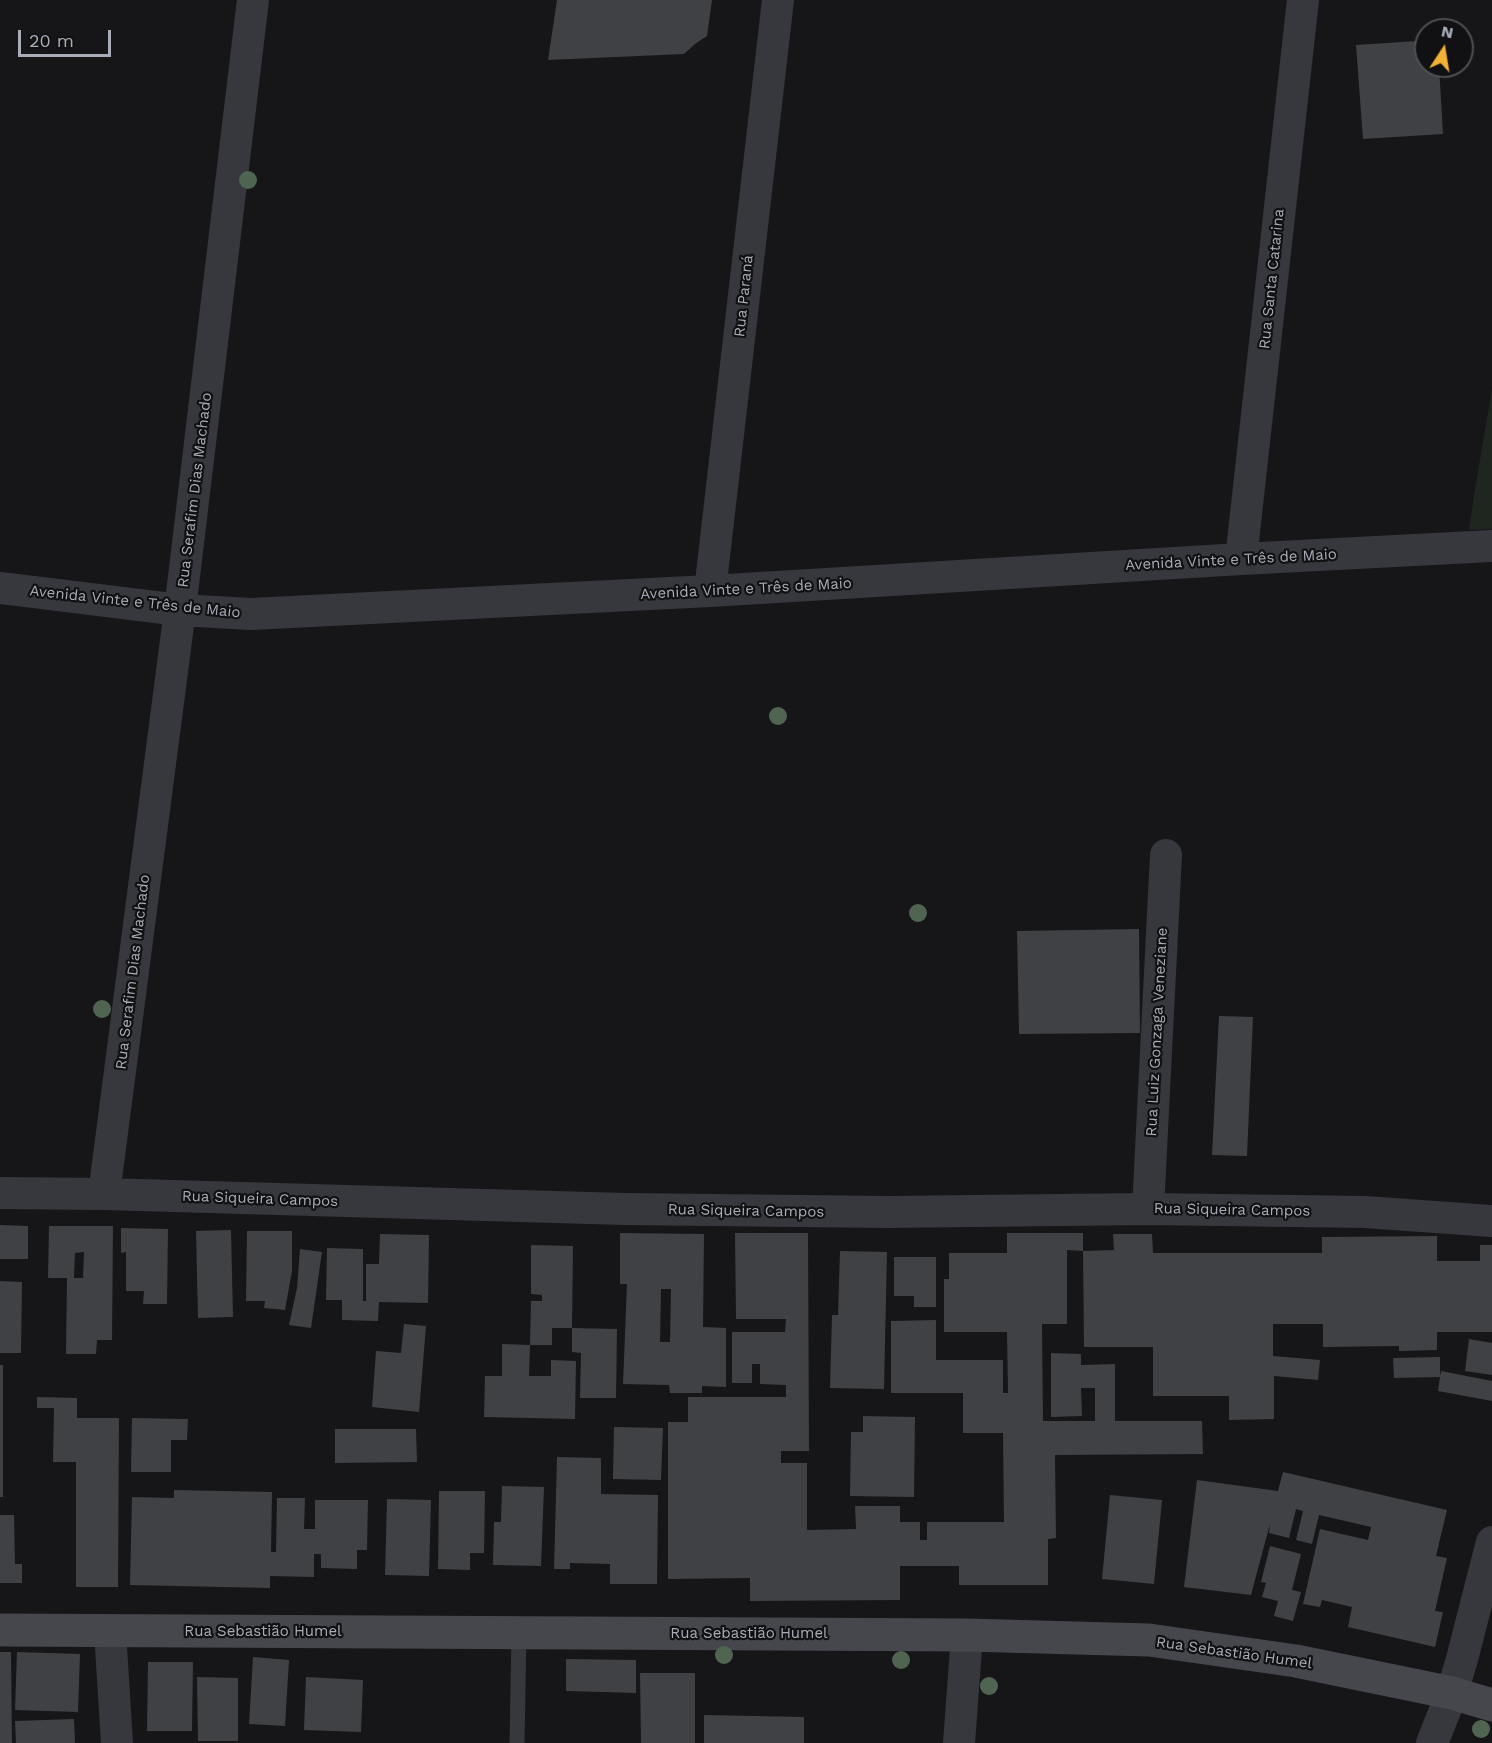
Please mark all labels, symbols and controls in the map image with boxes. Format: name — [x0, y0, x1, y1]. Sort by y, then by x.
scale bar — [21, 18, 114, 56]
north arrow — [1414, 18, 1474, 78]
text: N — [1440, 21, 1455, 42]
text: 20 m — [29, 30, 74, 51]
street label: Rua Santa Catarina — [1256, 208, 1288, 350]
street label: Rua Paraná — [731, 254, 757, 338]
street label: Rua Serafim Dias Machado — [174, 391, 216, 589]
street label: Avenida Vinte e Três de Maio — [1125, 545, 1337, 575]
street label: Avenida Vinte e Três de Maio — [640, 574, 852, 604]
street label: Avenida Vinte e Três de Maio — [29, 582, 241, 622]
street label: Rua Serafim Dias Machado — [112, 873, 154, 1071]
street label: Rua Luiz Gonzaga Veneziane — [1143, 927, 1171, 1137]
street label: Rua Siqueira Campos — [182, 1187, 338, 1211]
street label: Rua Siqueira Campos — [1154, 1200, 1310, 1220]
street label: Rua Siqueira Campos — [668, 1201, 824, 1221]
street label: Rua Sebastião Humel — [184, 1623, 342, 1641]
street label: Rua Sebastião Humel — [670, 1625, 828, 1643]
street label: Rua Sebastião Humel — [1155, 1633, 1313, 1673]

